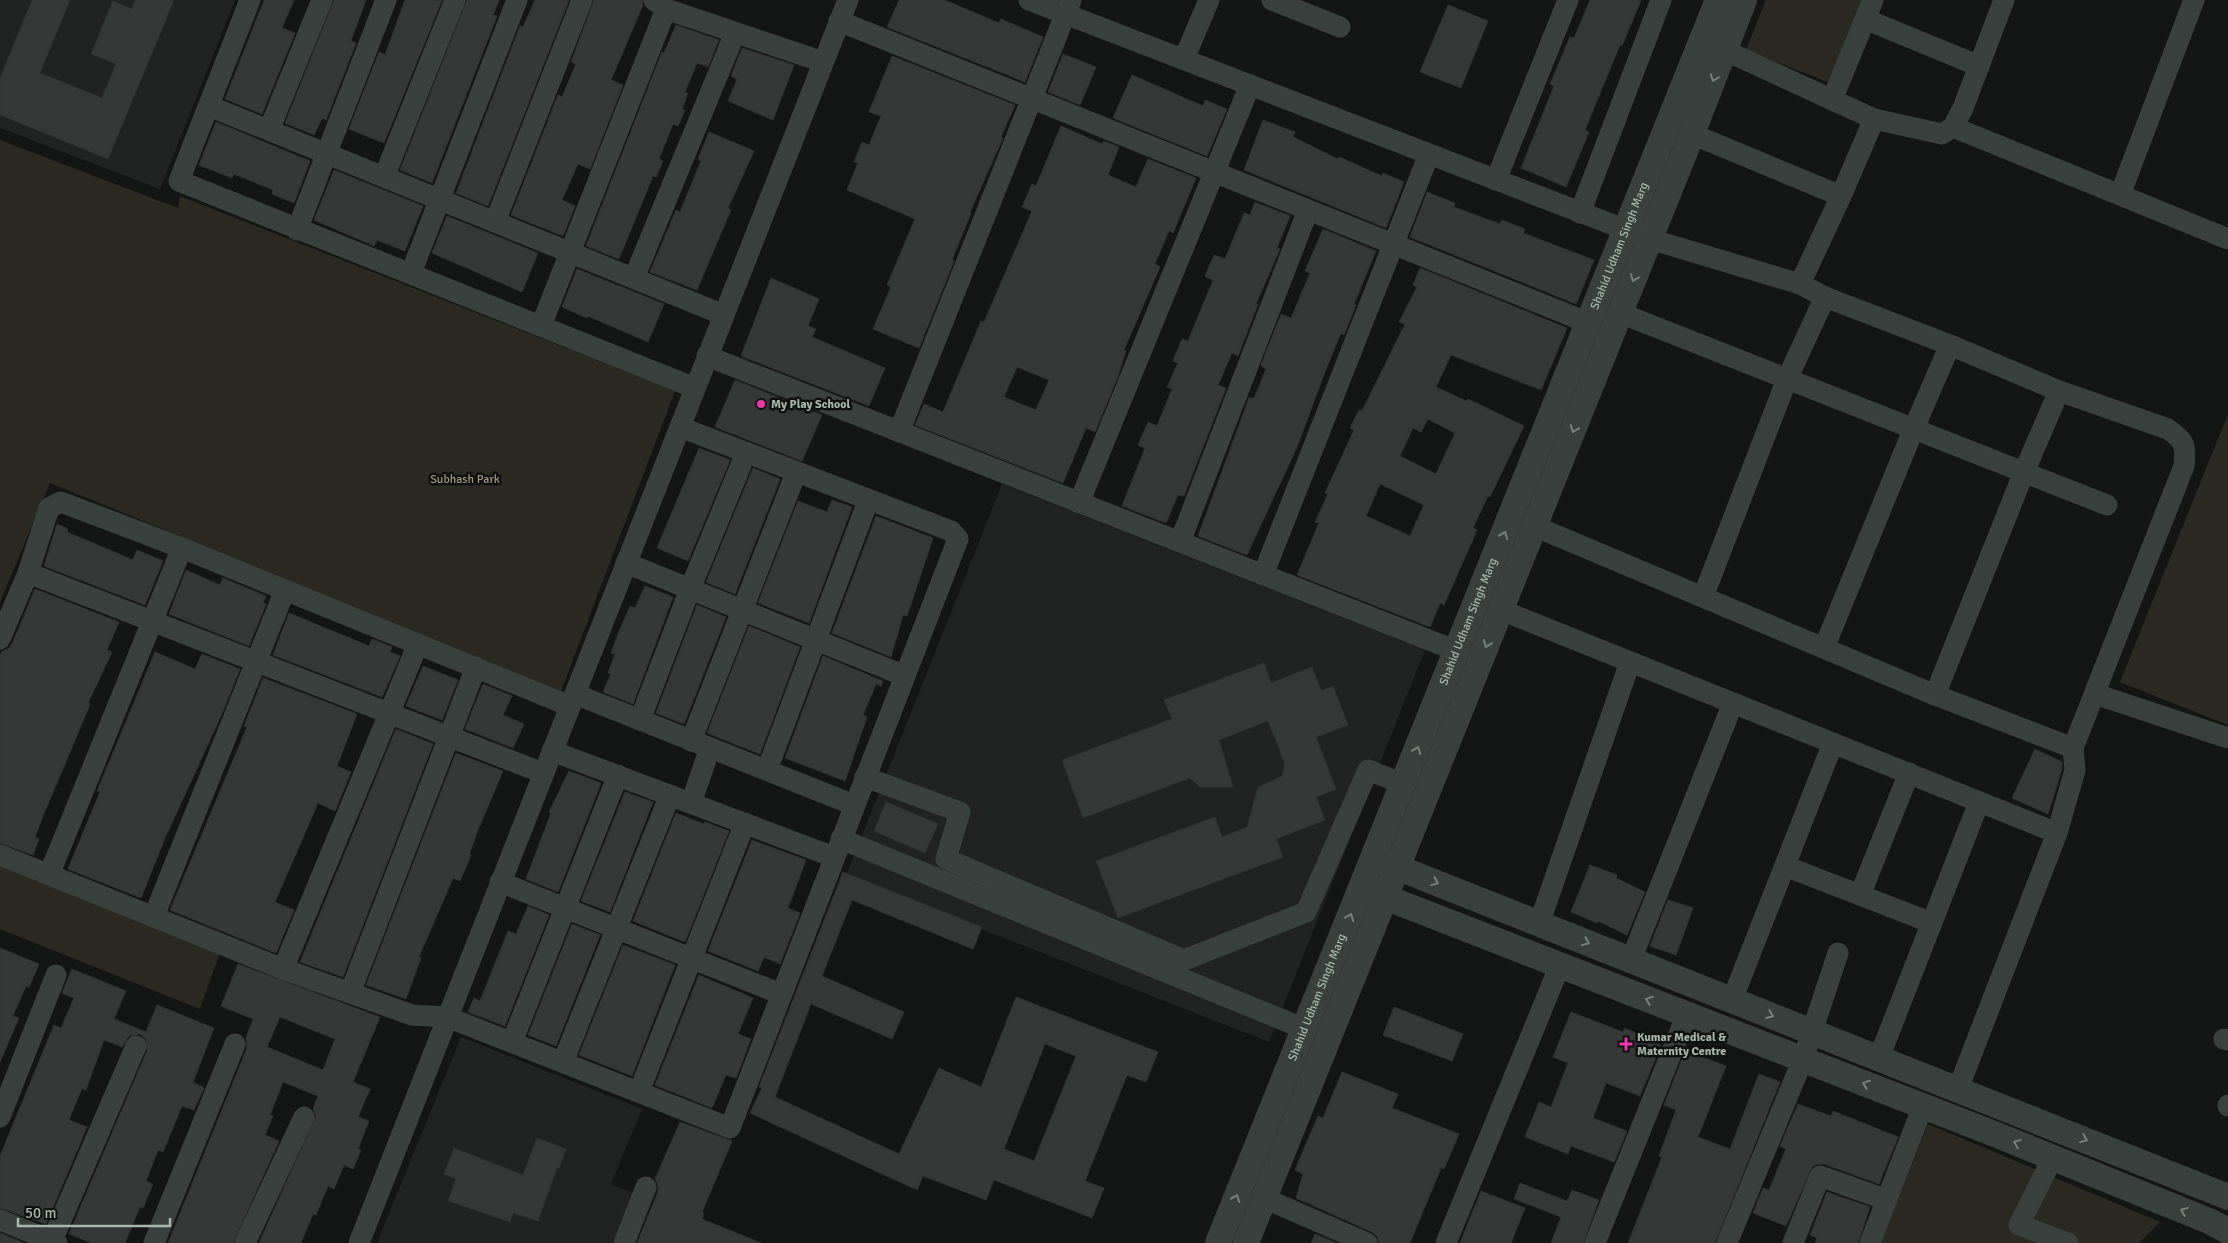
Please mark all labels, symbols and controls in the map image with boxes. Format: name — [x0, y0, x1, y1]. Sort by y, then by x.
one-way arrow — [1709, 73, 1720, 82]
street label: Shahid Udham Singh Marg — [1587, 180, 1651, 311]
one-way arrow — [1630, 273, 1641, 282]
place label: My Play School — [771, 397, 851, 412]
marker: My Play School — [755, 398, 767, 410]
one-way arrow — [1569, 424, 1580, 433]
park label: Subhash Park — [430, 472, 500, 487]
one-way arrow — [1497, 531, 1508, 540]
street label: Shahid Udham Singh Marg — [1436, 556, 1500, 687]
one-way arrow — [1483, 639, 1493, 648]
one-way arrow — [1411, 747, 1421, 755]
one-way arrow — [1431, 877, 1439, 887]
one-way arrow — [1344, 914, 1354, 922]
street label: Shahid Udham Singh Marg — [1285, 931, 1349, 1063]
one-way arrow — [1582, 937, 1590, 947]
one-way arrow — [1645, 995, 1654, 1006]
one-way arrow — [1765, 1009, 1774, 1019]
place label: Kumar Medical & Maternity Centre — [1637, 1030, 1726, 1059]
marker: Kumar Medical & Maternity Centre — [1619, 1037, 1633, 1051]
one-way arrow — [1862, 1079, 1871, 1090]
one-way arrow — [2079, 1133, 2088, 1143]
one-way arrow — [2013, 1138, 2022, 1149]
one-way arrow — [1230, 1194, 1241, 1203]
scale bar — [18, 1196, 170, 1228]
text: 50 m — [25, 1204, 56, 1222]
one-way arrow — [2180, 1206, 2189, 1217]

